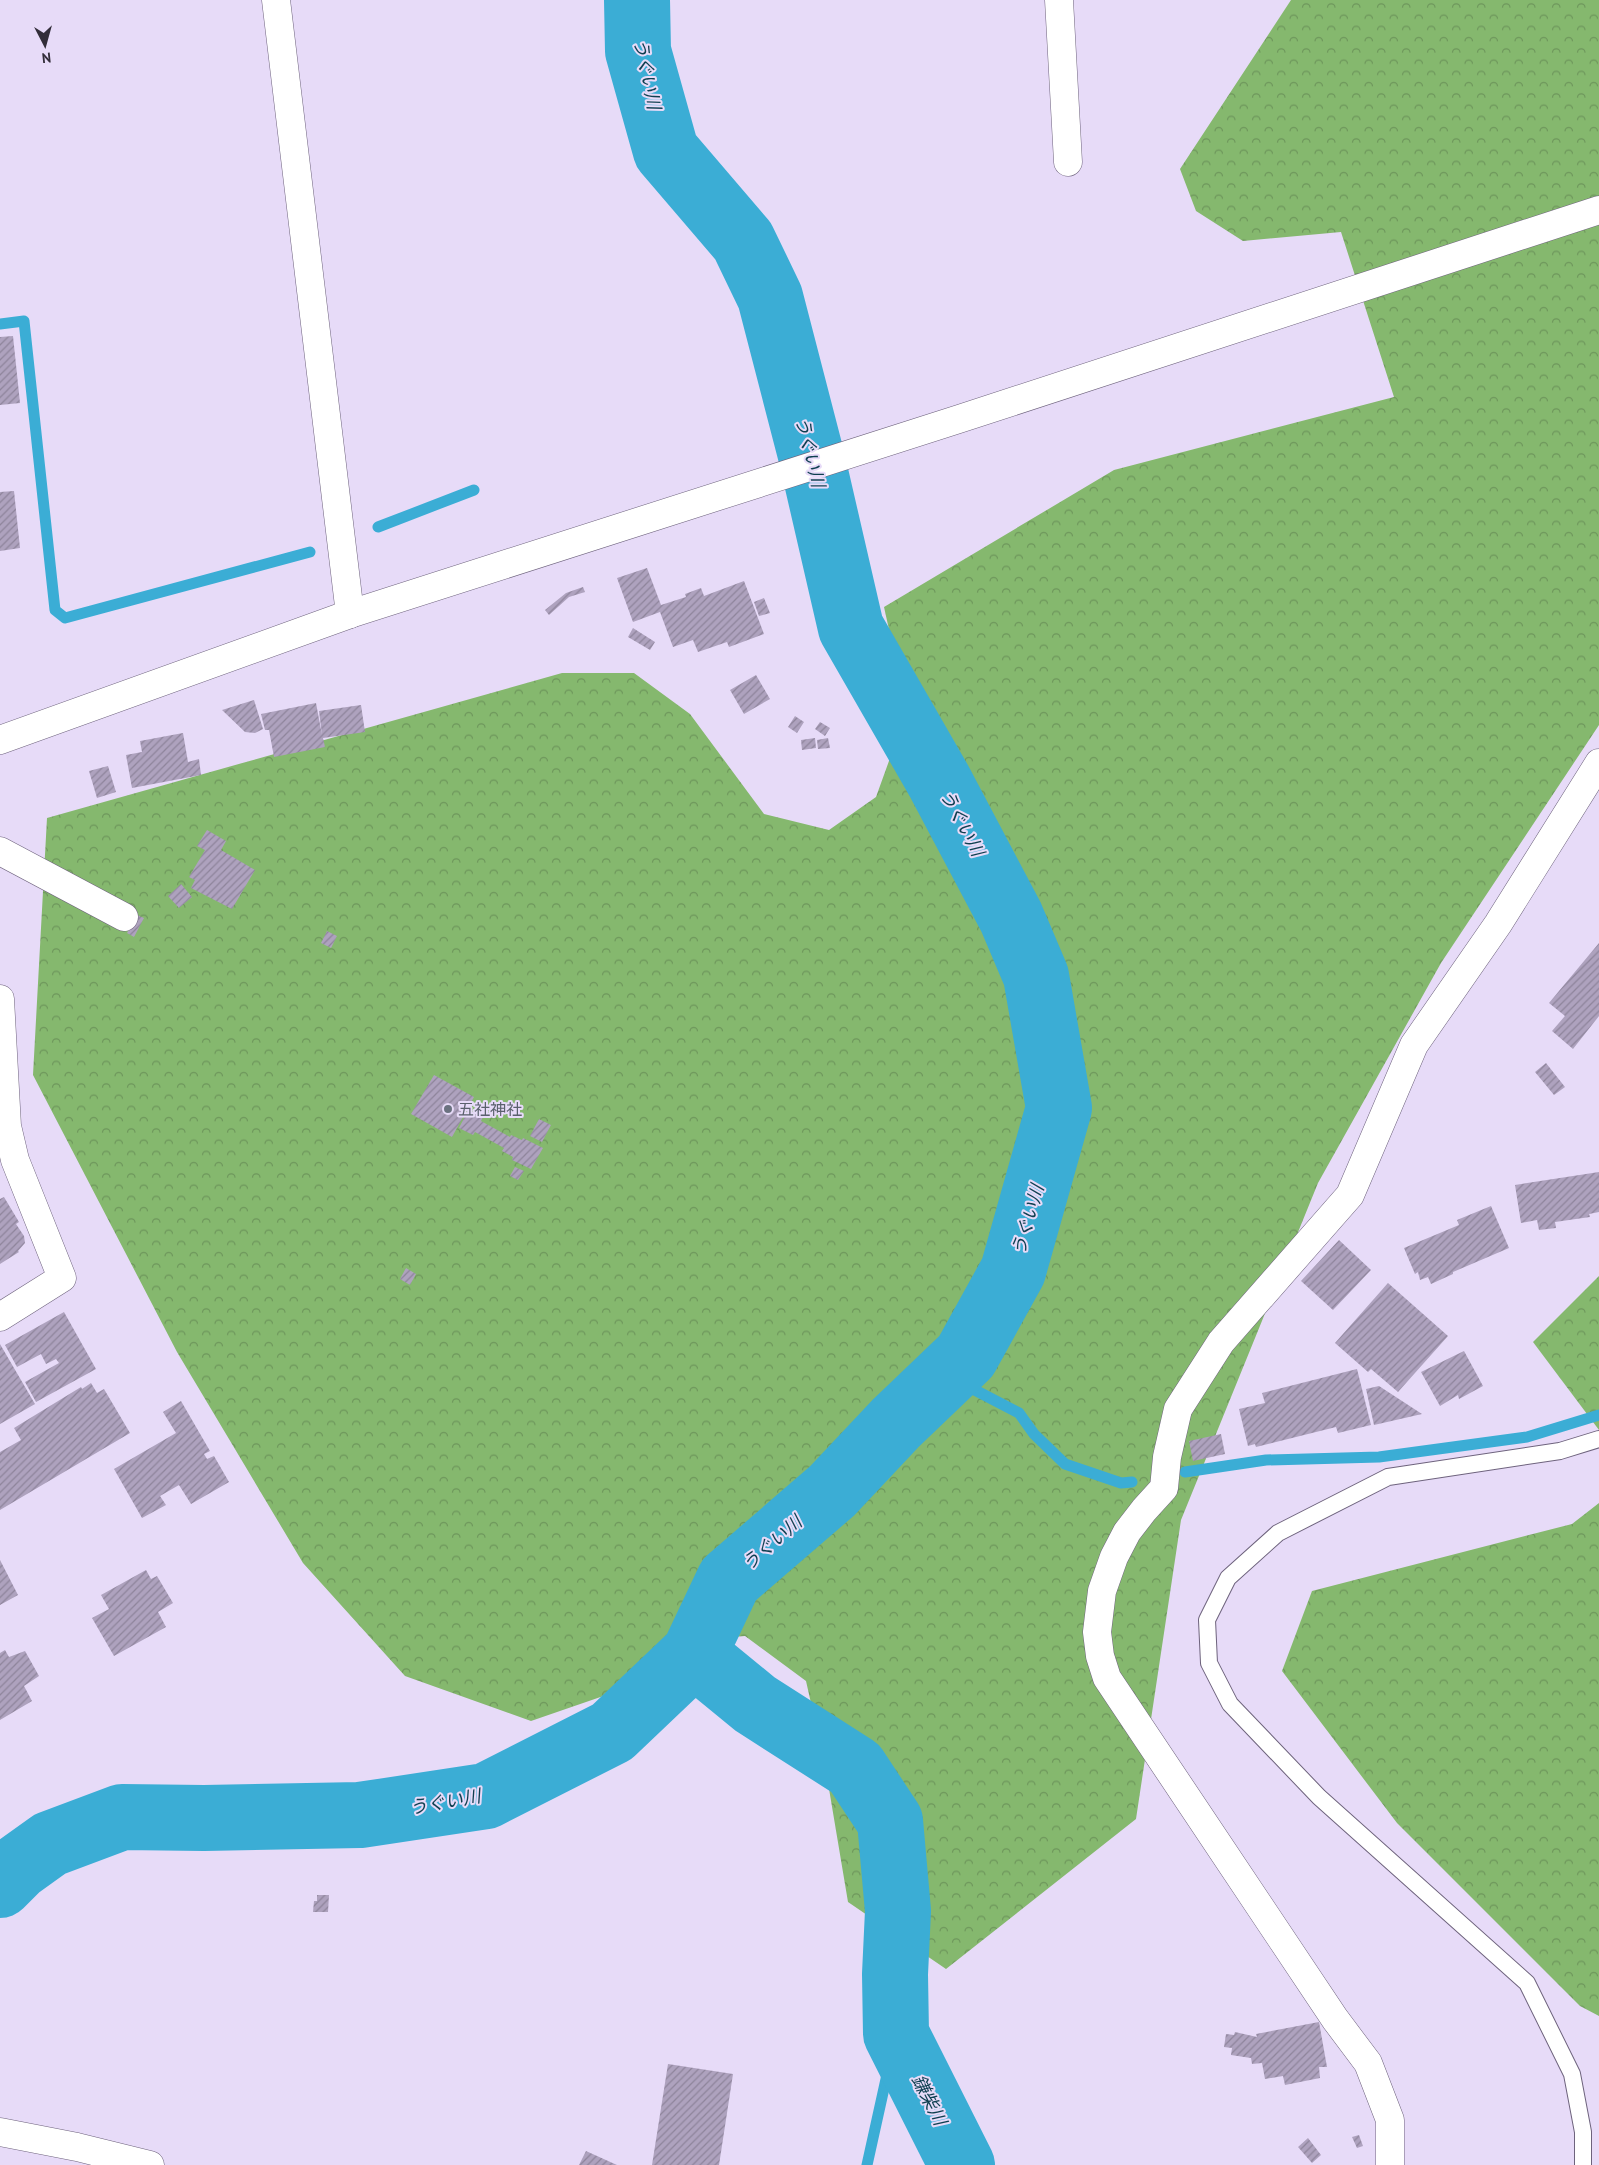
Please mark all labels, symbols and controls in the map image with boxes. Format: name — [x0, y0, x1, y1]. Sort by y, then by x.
north arrow — [20, 20, 70, 70]
water label: うぐい川 — [629, 36, 667, 113]
text: N — [41, 48, 52, 67]
water label: うぐい川 — [791, 414, 831, 492]
water label: うぐい川 — [935, 786, 990, 862]
place label: 五社神社 — [458, 1099, 522, 1119]
marker: 五社神社 — [442, 1103, 454, 1115]
water label: うぐい川 — [1007, 1180, 1049, 1258]
water label: うぐい川 — [737, 1509, 808, 1575]
water label: うぐい川 — [407, 1784, 484, 1819]
water label: 鎌柴川 — [907, 2070, 953, 2131]

